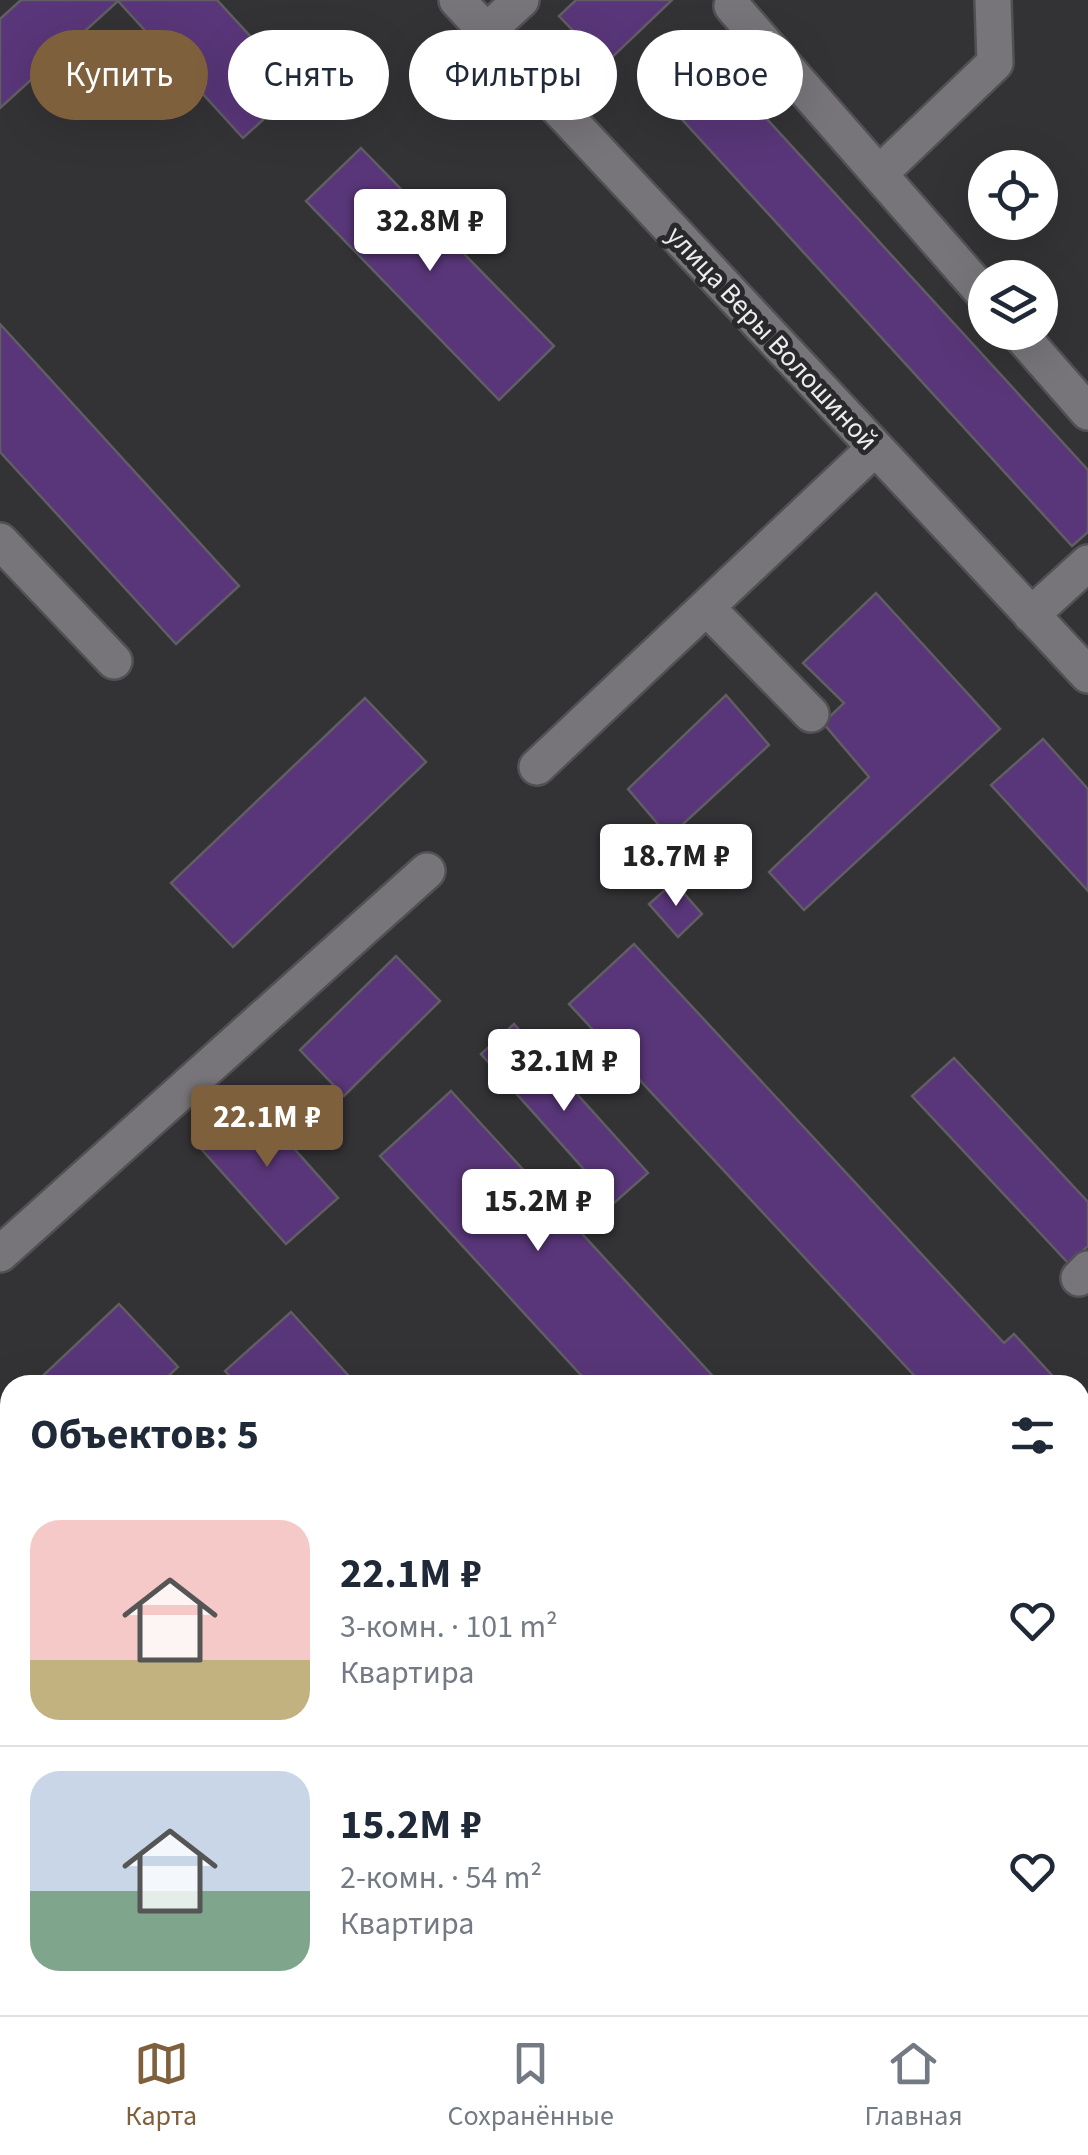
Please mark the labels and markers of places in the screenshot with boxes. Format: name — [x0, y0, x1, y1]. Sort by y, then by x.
pin: 32.8M ₽ — [338, 189, 522, 274]
pin: 18.7M ₽ — [584, 824, 768, 909]
pin: 32.1M ₽ — [472, 1029, 656, 1114]
pin: 22.1M ₽ — [175, 1085, 359, 1170]
pin: 15.2M ₽ — [446, 1169, 630, 1254]

